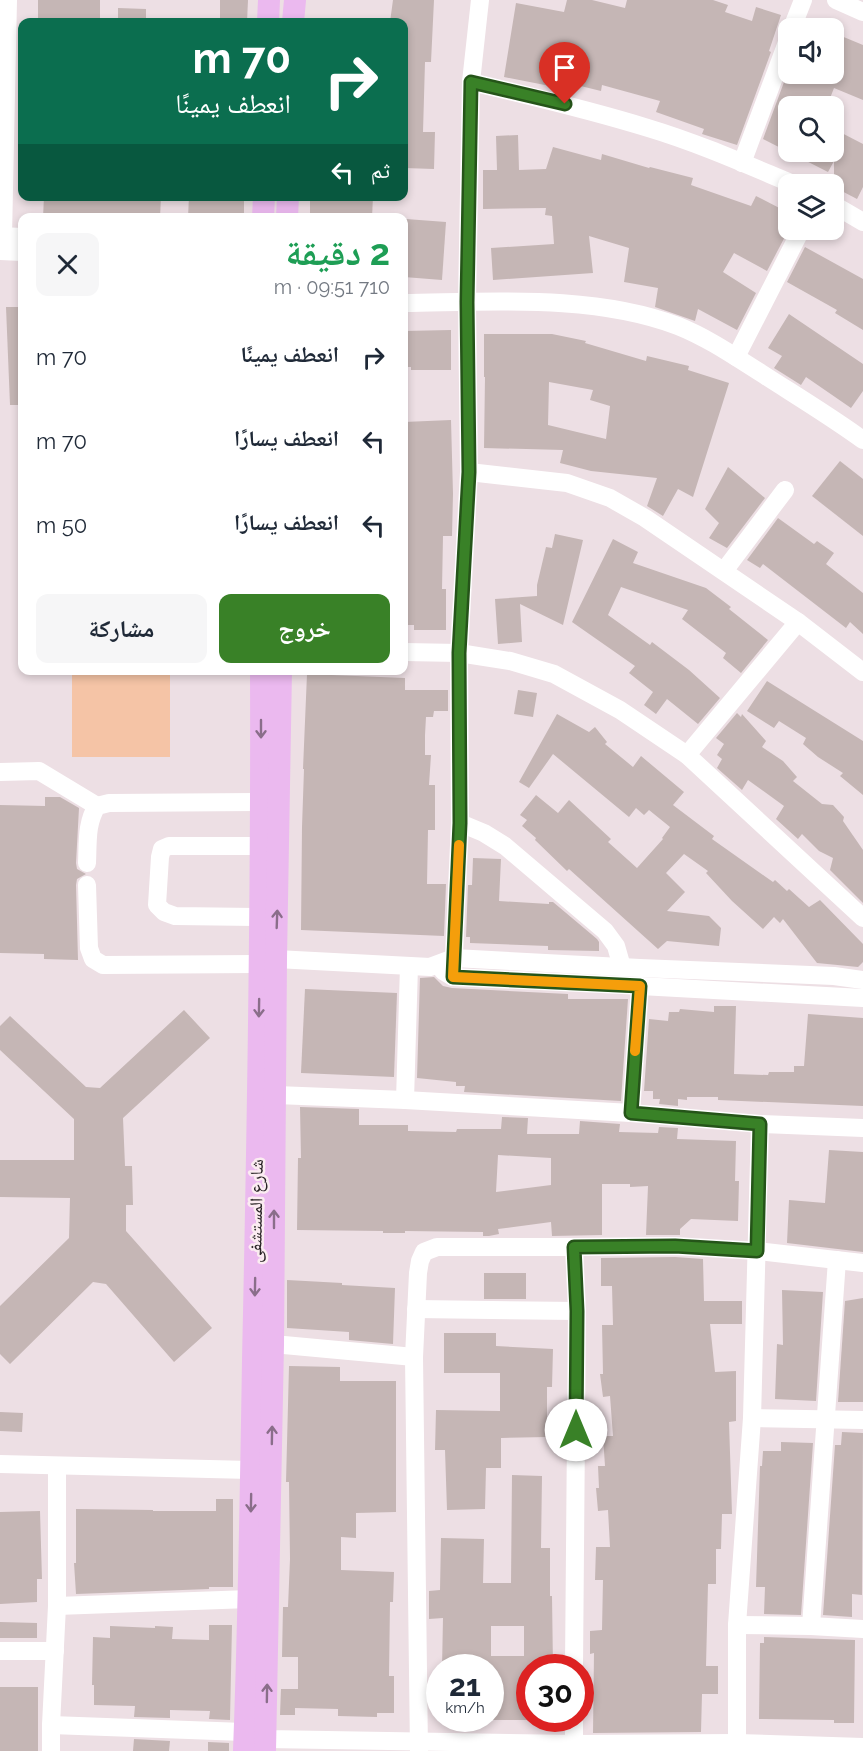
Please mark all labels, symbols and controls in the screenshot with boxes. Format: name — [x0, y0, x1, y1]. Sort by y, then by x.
map controls — [778, 18, 844, 240]
button: sound — [778, 18, 844, 84]
text: 70 m — [192, 34, 291, 83]
icon: right — [312, 42, 390, 120]
pin — [539, 42, 590, 104]
icon: arrive — [548, 51, 581, 84]
text: انعطف يمينًا — [175, 88, 291, 119]
button: search — [778, 96, 844, 162]
icon: left — [326, 156, 359, 189]
text: ثم — [371, 157, 390, 183]
button: layers — [778, 174, 844, 240]
text: 2 دقيقة — [285, 231, 390, 273]
button: close — [36, 233, 99, 296]
text: 710 m · 09:51 — [274, 275, 390, 299]
text: انعطف يمينًا — [240, 341, 339, 367]
icon: right — [357, 341, 390, 374]
text: 70 m — [36, 344, 87, 370]
text: انعطف يسارًا — [234, 425, 339, 451]
icon: left — [357, 425, 390, 458]
text: 70 m — [36, 428, 87, 454]
text: انعطف يسارًا — [234, 509, 339, 535]
icon: left — [357, 509, 390, 542]
text: 50 m — [36, 512, 87, 538]
button: مشاركة — [36, 594, 207, 663]
button: خروج — [219, 594, 390, 663]
one-way arrow — [255, 718, 267, 738]
one-way arrow — [271, 909, 283, 929]
one-way arrow — [254, 997, 265, 1017]
street label: شارع المستشفى — [244, 1159, 268, 1263]
one-way arrow — [268, 1209, 280, 1229]
one-way arrow — [249, 1276, 261, 1296]
position arrow — [544, 1398, 608, 1462]
one-way arrow — [266, 1425, 278, 1445]
one-way arrow — [245, 1492, 256, 1512]
speed limit sign: 30 — [516, 1654, 594, 1732]
text: 21 — [449, 1668, 481, 1703]
one-way arrow — [261, 1683, 272, 1703]
text: km/h — [445, 1699, 485, 1717]

